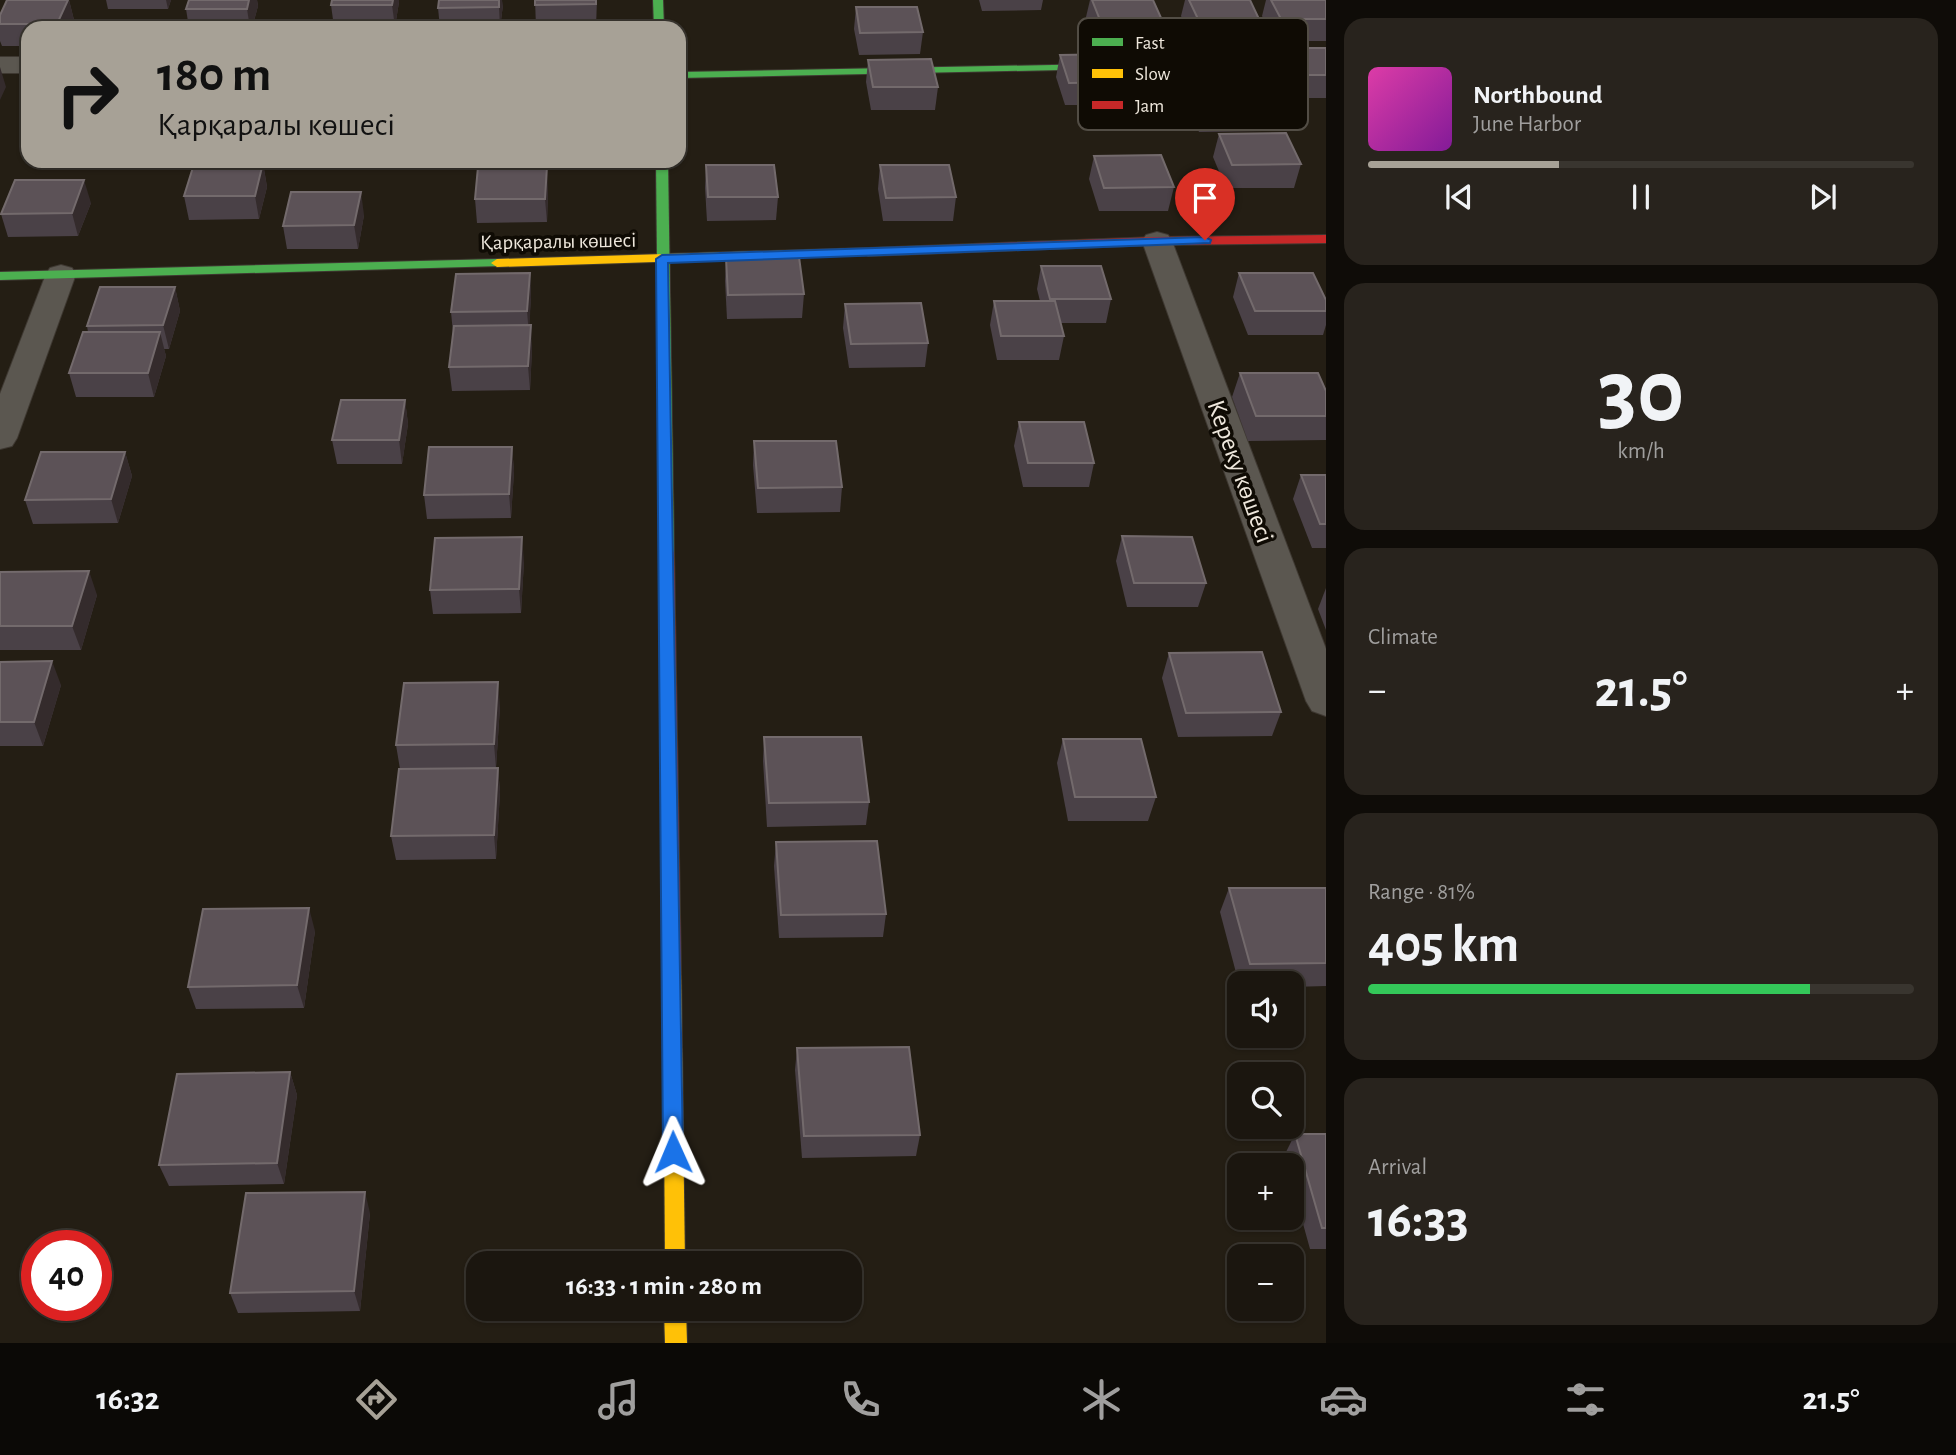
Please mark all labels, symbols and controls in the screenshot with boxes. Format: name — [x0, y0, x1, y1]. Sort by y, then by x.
legend — [1078, 18, 1308, 130]
text: Fast — [1135, 34, 1165, 53]
icon: right — [42, 49, 133, 140]
text: 180 m — [157, 51, 271, 100]
text: Slow — [1135, 65, 1171, 84]
text: Northbound — [1473, 82, 1602, 108]
text: Jam — [1135, 97, 1164, 116]
text: Қарқаралы көшесі — [157, 109, 395, 141]
text: June Harbor — [1473, 113, 1581, 136]
pin — [1175, 168, 1235, 240]
icon: previous — [1440, 178, 1478, 216]
icon: pause — [1622, 178, 1660, 216]
icon: next — [1804, 178, 1842, 216]
icon: arrive — [1186, 179, 1224, 217]
street label: Қарқаралы көшесі — [480, 230, 636, 253]
text: 30 — [1598, 347, 1684, 438]
street label: Кереку көшесі — [1202, 396, 1278, 546]
text: km/h — [1617, 440, 1665, 463]
text: Climate — [1368, 626, 1438, 649]
text: 21.5° — [1595, 664, 1687, 716]
text: − — [1368, 672, 1386, 710]
text: + — [1896, 672, 1914, 710]
text: Range · 81% — [1368, 881, 1475, 904]
text: 405 km — [1368, 919, 1519, 971]
map controls — [1227, 971, 1304, 1321]
button: sound — [1227, 971, 1304, 1048]
button: search — [1227, 1062, 1304, 1139]
position arrow — [636, 1115, 710, 1189]
button: + — [1227, 1153, 1304, 1230]
text: Arrival — [1368, 1156, 1427, 1179]
text: 16:33 — [1368, 1194, 1469, 1246]
speed limit sign: 40 — [21, 1230, 112, 1321]
button: − — [1227, 1244, 1304, 1321]
text: 16:33 · 1 min · 280 m — [566, 1273, 762, 1299]
icon: directions — [352, 1375, 401, 1424]
icon: music — [594, 1375, 643, 1424]
icon: phone — [836, 1375, 885, 1424]
icon: climate — [1077, 1375, 1126, 1424]
icon: car — [1319, 1375, 1368, 1424]
icon: filters — [1561, 1375, 1610, 1424]
text: 16:32 — [96, 1383, 160, 1415]
text: 21.5° — [1802, 1383, 1860, 1415]

